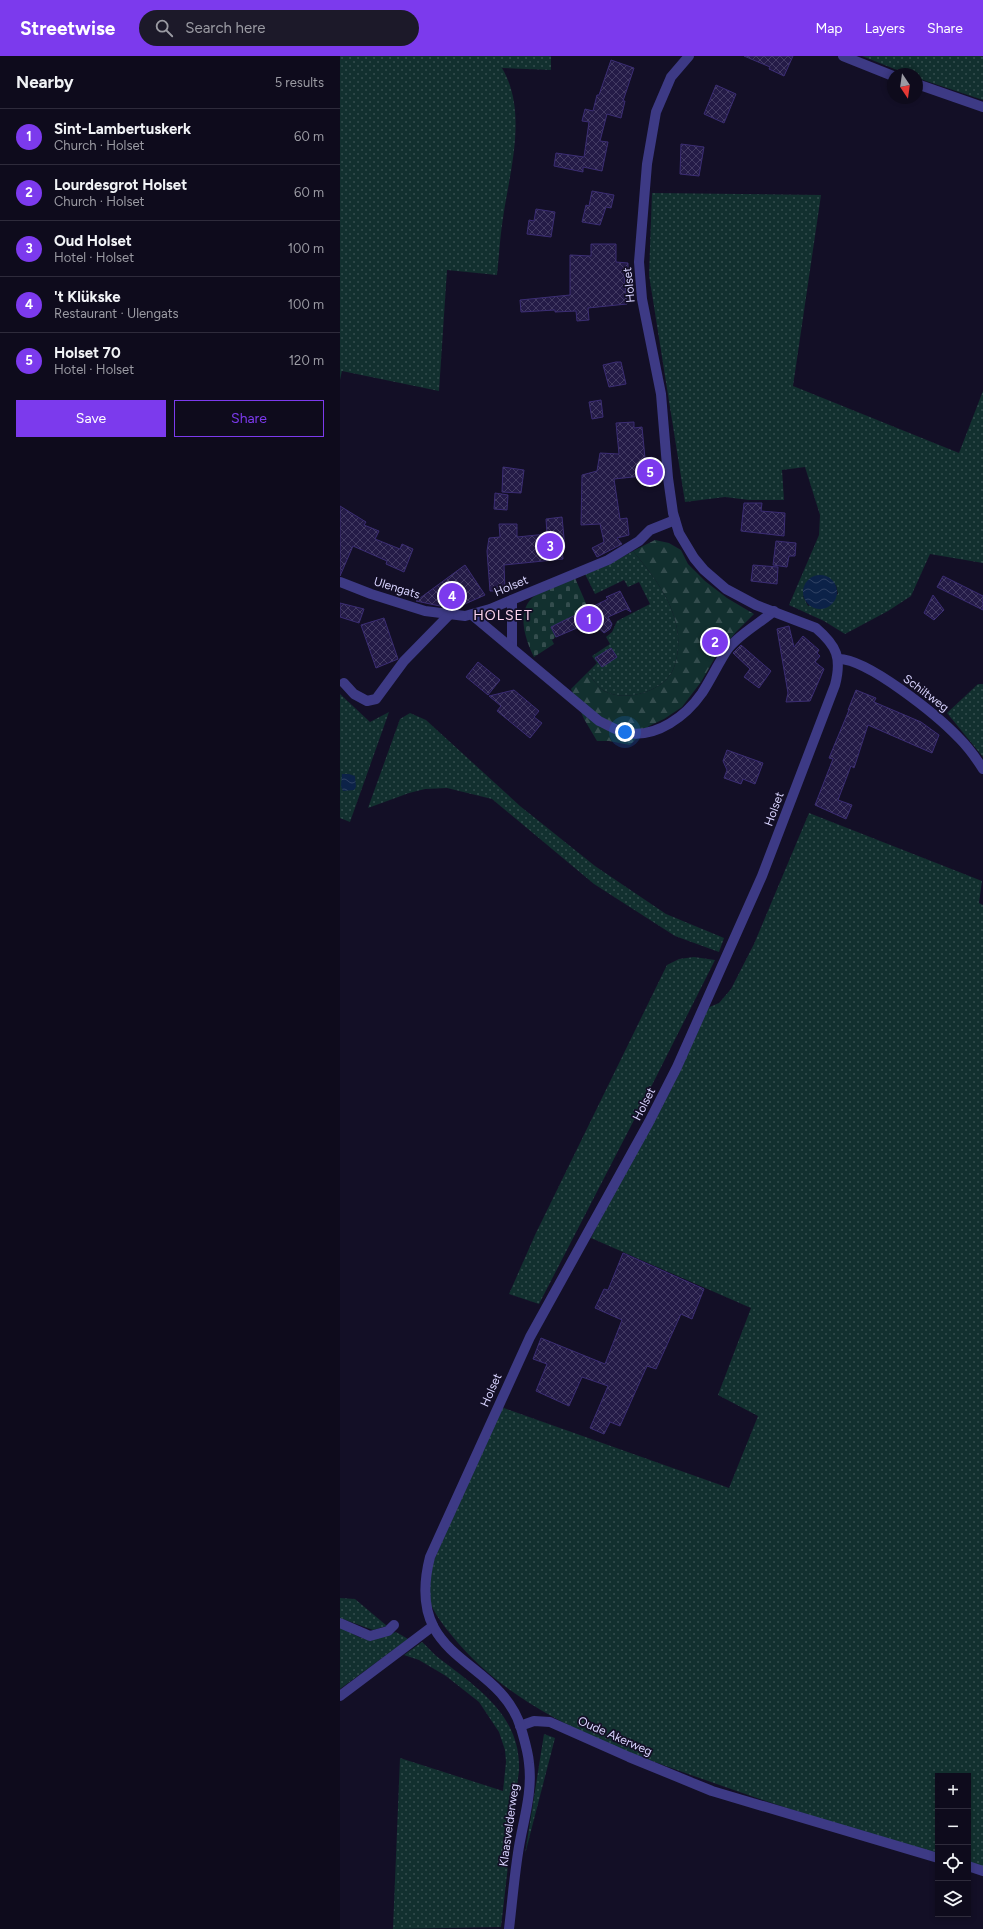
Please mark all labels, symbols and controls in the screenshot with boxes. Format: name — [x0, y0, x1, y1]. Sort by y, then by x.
search box — [139, 10, 419, 46]
text: Streetwise — [20, 17, 115, 40]
icon: search — [153, 17, 175, 39]
text: Search here — [185, 19, 265, 37]
text: Map — [815, 20, 843, 37]
text: Layers — [865, 20, 905, 37]
text: Share — [927, 20, 963, 37]
north arrow — [887, 68, 923, 104]
text: Nearby — [16, 72, 74, 92]
text: 5 results — [275, 75, 324, 90]
text: Sint-Lambertuskerk — [54, 120, 191, 138]
text: 1 — [26, 129, 32, 144]
text: 60 m — [294, 129, 324, 144]
text: Church · Holset — [54, 138, 145, 153]
text: Lourdesgrot Holset — [54, 176, 187, 194]
text: 2 — [25, 185, 33, 200]
text: 60 m — [294, 185, 324, 200]
text: Church · Holset — [54, 194, 145, 209]
text: Oud Holset — [54, 232, 132, 250]
text: 3 — [25, 241, 33, 256]
text: 100 m — [288, 241, 324, 256]
text: Hotel · Holset — [54, 250, 134, 265]
street label: Holset — [620, 266, 638, 303]
text: 't Klükske — [54, 288, 121, 306]
text: 4 — [25, 297, 33, 312]
text: 100 m — [288, 297, 324, 312]
text: Restaurant · Ulengats — [54, 306, 179, 321]
text: Holset 70 — [54, 344, 121, 362]
text: 5 — [25, 353, 33, 368]
text: 120 m — [289, 353, 324, 368]
text: Hotel · Holset — [54, 362, 134, 377]
button: Save — [16, 400, 166, 437]
button: Share — [174, 400, 324, 437]
pin: 5 — [637, 457, 663, 487]
pin: 3 — [537, 531, 563, 561]
street label: Holset — [492, 572, 530, 599]
street label: Ulengats — [372, 574, 422, 602]
pin: 4 — [439, 581, 465, 611]
pin: 1 — [576, 604, 602, 634]
district label: HOLSET — [473, 607, 533, 624]
pin: 2 — [702, 627, 728, 657]
street label: Schiltweg — [900, 671, 952, 715]
your location — [615, 722, 635, 742]
street label: Holset — [761, 790, 787, 828]
street label: Holset — [630, 1085, 658, 1123]
street label: Holset — [477, 1371, 505, 1409]
street label: Oude Akerweg — [576, 1713, 654, 1759]
map controls — [935, 1773, 971, 1917]
button: + — [935, 1773, 971, 1809]
street label: Klaasvelderweg — [496, 1783, 522, 1867]
button: − — [935, 1809, 971, 1845]
button: locate — [935, 1845, 971, 1881]
button: layers — [935, 1881, 971, 1917]

